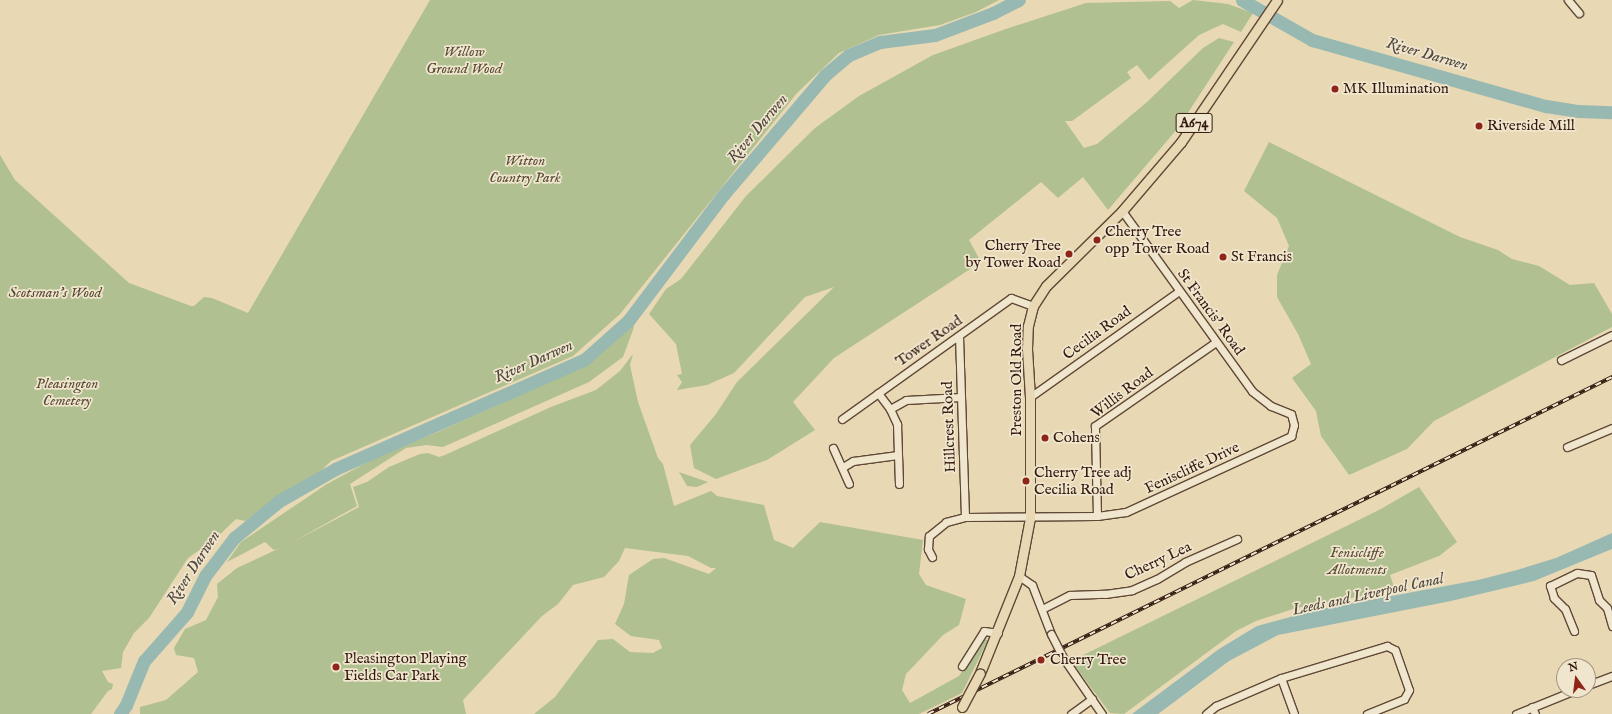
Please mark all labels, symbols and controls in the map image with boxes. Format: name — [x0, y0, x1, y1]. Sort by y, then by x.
water label: River Darwen — [1384, 34, 1470, 76]
park label: Willow Ground Wood — [426, 42, 502, 77]
place label: MK Illumination — [1343, 80, 1449, 98]
marker: MK Illumination — [1330, 84, 1340, 94]
water label: River Darwen — [724, 91, 792, 167]
road number: A674 — [1175, 111, 1213, 135]
place label: Riverside Mill — [1487, 117, 1575, 135]
marker: Riverside Mill — [1474, 121, 1484, 131]
park label: Witton Country Park — [489, 151, 561, 186]
place label: Cherry Tree opp Tower Road — [1105, 222, 1209, 257]
marker: Cherry Tree opp Tower Road — [1092, 235, 1102, 245]
place label: Cherry Tree by Tower Road — [966, 236, 1061, 271]
place label: St Francis — [1231, 248, 1292, 266]
marker: Cherry Tree by Tower Road — [1064, 249, 1074, 259]
marker: St Francis — [1218, 252, 1228, 262]
street label: St Francis' Road — [1174, 265, 1248, 359]
park label: Scotsman's Wood — [9, 284, 101, 302]
street label: Cecilia Road — [1059, 302, 1135, 364]
street label: Tower Road — [892, 312, 966, 370]
street label: Preston Old Road — [1008, 324, 1026, 436]
water label: River Darwen — [492, 336, 576, 388]
street label: Willis Road — [1087, 364, 1157, 422]
park label: Pleasington Cemetery — [36, 374, 98, 409]
street label: Hillcrest Road — [938, 381, 960, 473]
place label: Cohens — [1053, 429, 1100, 447]
marker: Cohens — [1040, 433, 1050, 443]
street label: Feniscliffe Drive — [1142, 438, 1242, 498]
place label: Cherry Tree adj Cecilia Road — [1034, 463, 1132, 498]
marker: Cherry Tree adj Cecilia Road — [1021, 476, 1031, 486]
water label: River Darwen — [163, 527, 225, 609]
street label: Cherry Lea — [1122, 538, 1194, 584]
park label: Feniscliffe Allotments — [1327, 543, 1387, 578]
water label: Leeds and Liverpool Canal — [1291, 570, 1445, 620]
place label: Pleasington Playing Fields Car Park — [344, 649, 467, 684]
place label: Cherry Tree — [1050, 651, 1126, 669]
marker: Cherry Tree — [1035, 654, 1047, 666]
north arrow — [1556, 658, 1596, 698]
text: N — [1567, 659, 1580, 675]
marker: Pleasington Playing Fields Car Park — [331, 662, 341, 672]

